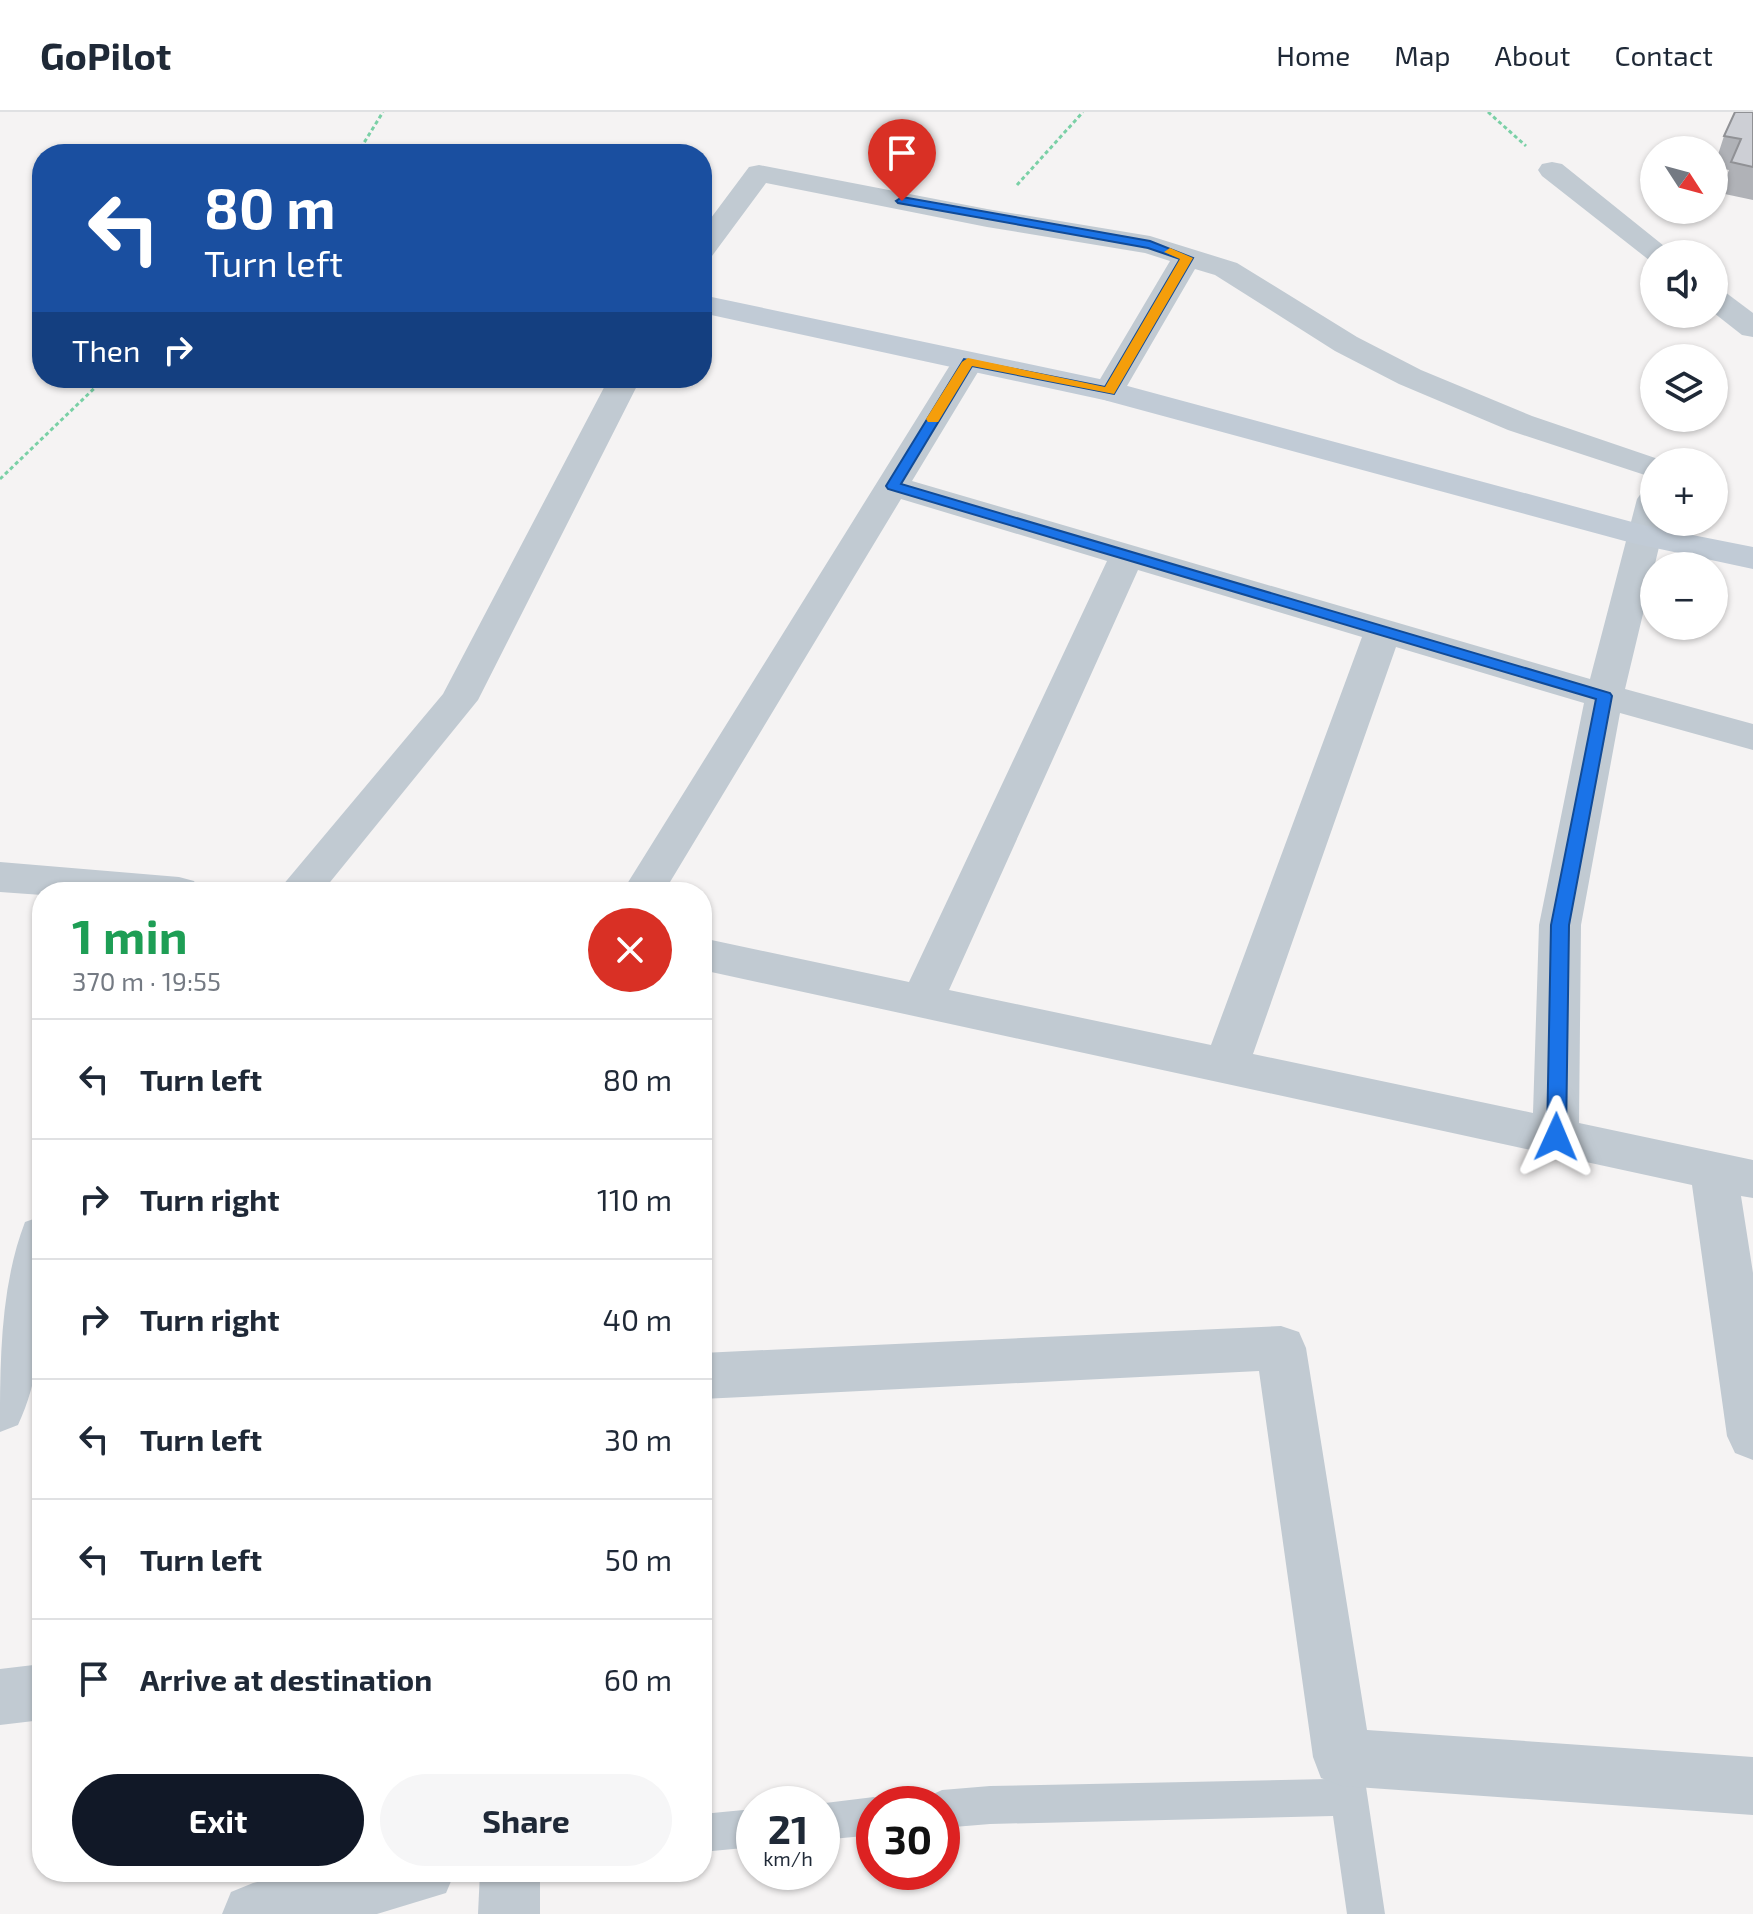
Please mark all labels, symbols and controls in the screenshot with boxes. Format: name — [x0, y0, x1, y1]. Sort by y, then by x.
text: GoPilot — [40, 32, 171, 78]
text: Home — [1276, 38, 1350, 72]
text: Map — [1394, 38, 1451, 72]
text: About — [1495, 38, 1570, 72]
text: Contact — [1614, 38, 1713, 72]
pin — [868, 119, 936, 201]
icon: arrive — [880, 131, 924, 175]
north arrow — [1640, 136, 1728, 224]
map controls — [1640, 136, 1728, 640]
text: 80 m — [204, 173, 336, 240]
icon: left — [72, 176, 176, 280]
button: sound — [1640, 240, 1728, 328]
text: Turn left — [204, 241, 343, 284]
icon: right — [156, 328, 200, 372]
text: Then — [72, 332, 140, 368]
button: layers — [1640, 344, 1728, 432]
button: + — [1640, 448, 1728, 536]
button: − — [1640, 552, 1728, 640]
text: 1 min — [72, 906, 188, 964]
button: close — [588, 908, 672, 992]
text: 370 m · 19:55 — [72, 965, 221, 996]
icon: left — [72, 1057, 116, 1101]
text: Turn left — [140, 1061, 262, 1097]
text: 80 m — [603, 1061, 672, 1097]
position arrow — [1514, 1095, 1598, 1179]
icon: right — [72, 1177, 116, 1221]
text: Turn right — [140, 1181, 280, 1217]
text: 110 m — [597, 1181, 672, 1217]
icon: right — [72, 1297, 116, 1341]
text: Turn right — [140, 1301, 280, 1337]
text: 40 m — [602, 1301, 672, 1337]
icon: left — [72, 1417, 116, 1461]
text: Turn left — [140, 1421, 262, 1457]
text: 30 m — [604, 1421, 672, 1457]
icon: left — [72, 1537, 116, 1581]
text: Turn left — [140, 1541, 262, 1577]
text: 50 m — [605, 1541, 672, 1577]
icon: arrive — [72, 1657, 116, 1701]
text: Arrive at destination — [140, 1661, 432, 1697]
text: 60 m — [604, 1661, 672, 1697]
button: Exit — [72, 1774, 364, 1866]
button: Share — [380, 1774, 672, 1866]
speed limit sign: 30 — [856, 1786, 960, 1890]
text: 21 — [768, 1804, 808, 1852]
text: km/h — [763, 1846, 813, 1870]

